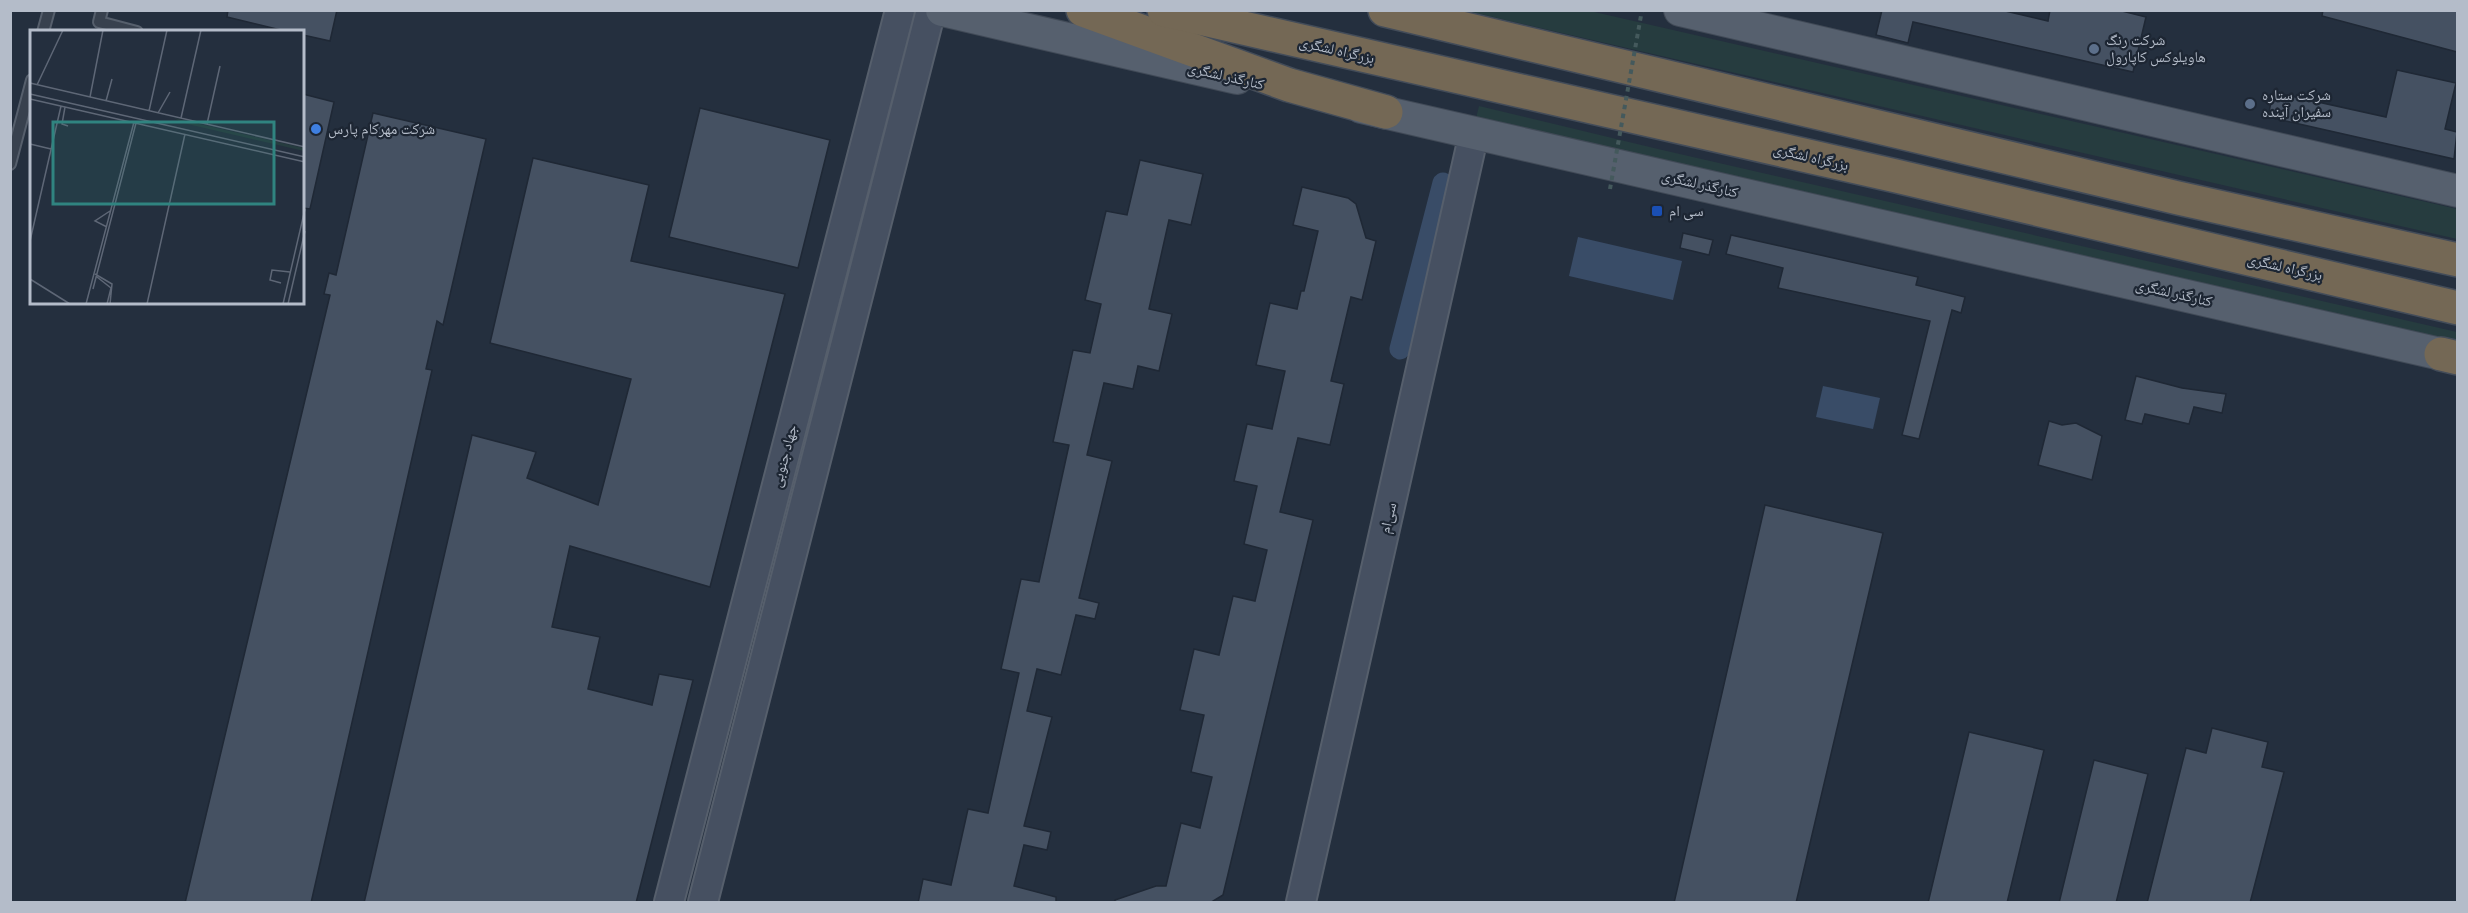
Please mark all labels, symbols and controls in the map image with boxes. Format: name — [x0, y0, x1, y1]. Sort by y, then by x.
place label: شرکت رنگ هاویلوکس کاپارول — [2106, 29, 2206, 67]
inset map — [30, 30, 304, 304]
street label: بزرگراه لشگری — [1297, 31, 1377, 68]
marker: شرکت رنگ هاویلوکس کاپارول — [2087, 42, 2101, 56]
street label: کنارگذر لشگری — [1186, 57, 1267, 95]
place label: شرکت ستاره سفیران آینده — [2262, 84, 2331, 122]
marker: شرکت ستاره سفیران آینده — [2243, 97, 2257, 111]
place label: شرکت مهرکام پارس — [328, 118, 435, 139]
marker: شرکت مهرکام پارس — [309, 122, 323, 136]
street label: بزرگراه لشگری — [1771, 138, 1851, 175]
street label: کنارگذر لشگری — [1660, 165, 1741, 203]
place label: سی ام — [1669, 200, 1704, 221]
marker: سی ام — [1650, 204, 1664, 218]
street label: بزرگراه لشگری — [2245, 248, 2325, 285]
street label: کنارگذر لشگری — [2134, 274, 2215, 312]
street label: جهاد جنوبی — [765, 422, 802, 490]
street label: سی‌ام — [1374, 500, 1401, 535]

